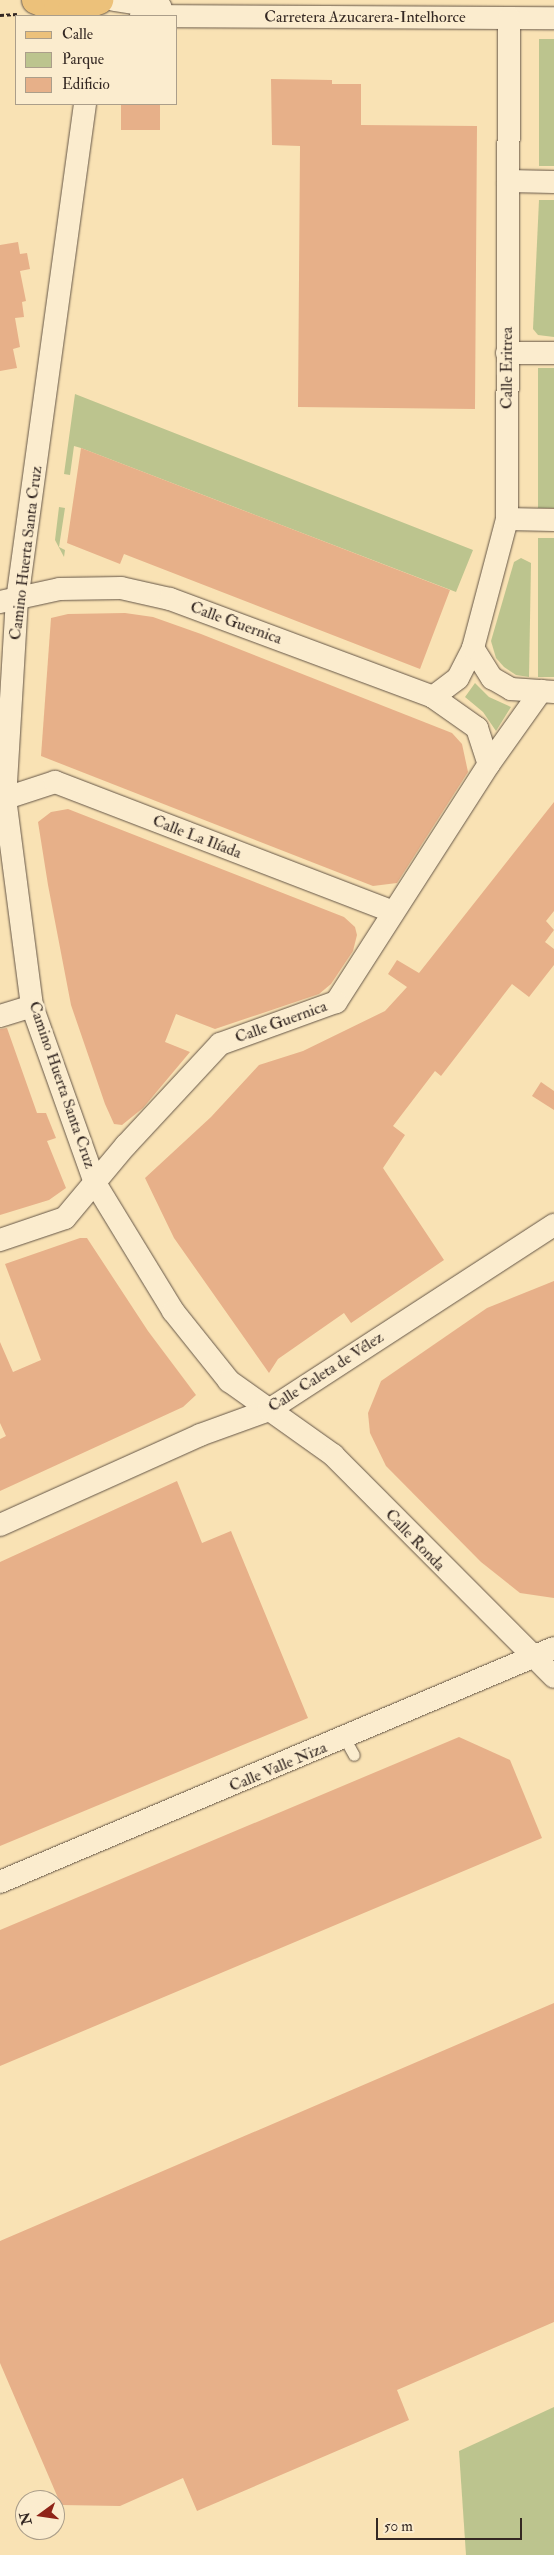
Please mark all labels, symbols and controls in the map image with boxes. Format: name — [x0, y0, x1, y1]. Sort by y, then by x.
street label: Carretera Azucarera-Intelhorce — [264, 7, 466, 27]
legend — [15, 15, 178, 105]
text: Calle — [62, 25, 93, 44]
text: Parque — [62, 50, 104, 69]
text: Edificio — [62, 75, 110, 94]
street label: Calle Eritrea — [497, 327, 517, 409]
street label: Camino Huerta Santa Cruz — [6, 465, 46, 641]
street label: Calle Guernica — [187, 598, 285, 648]
street label: Calle La Ilíada — [150, 811, 244, 863]
street label: Calle Guernica — [232, 997, 330, 1047]
street label: Camino Huerta Santa Cruz — [24, 999, 100, 1171]
street label: Calle Caleta de Vélez — [265, 1328, 387, 1416]
street label: Calle Ronda — [381, 1505, 449, 1575]
street label: Calle Valle Niza — [226, 1738, 330, 1796]
north arrow — [15, 2490, 65, 2540]
scale bar — [379, 2508, 525, 2540]
text: N — [16, 2510, 36, 2527]
text: 50 m — [384, 2517, 413, 2536]

